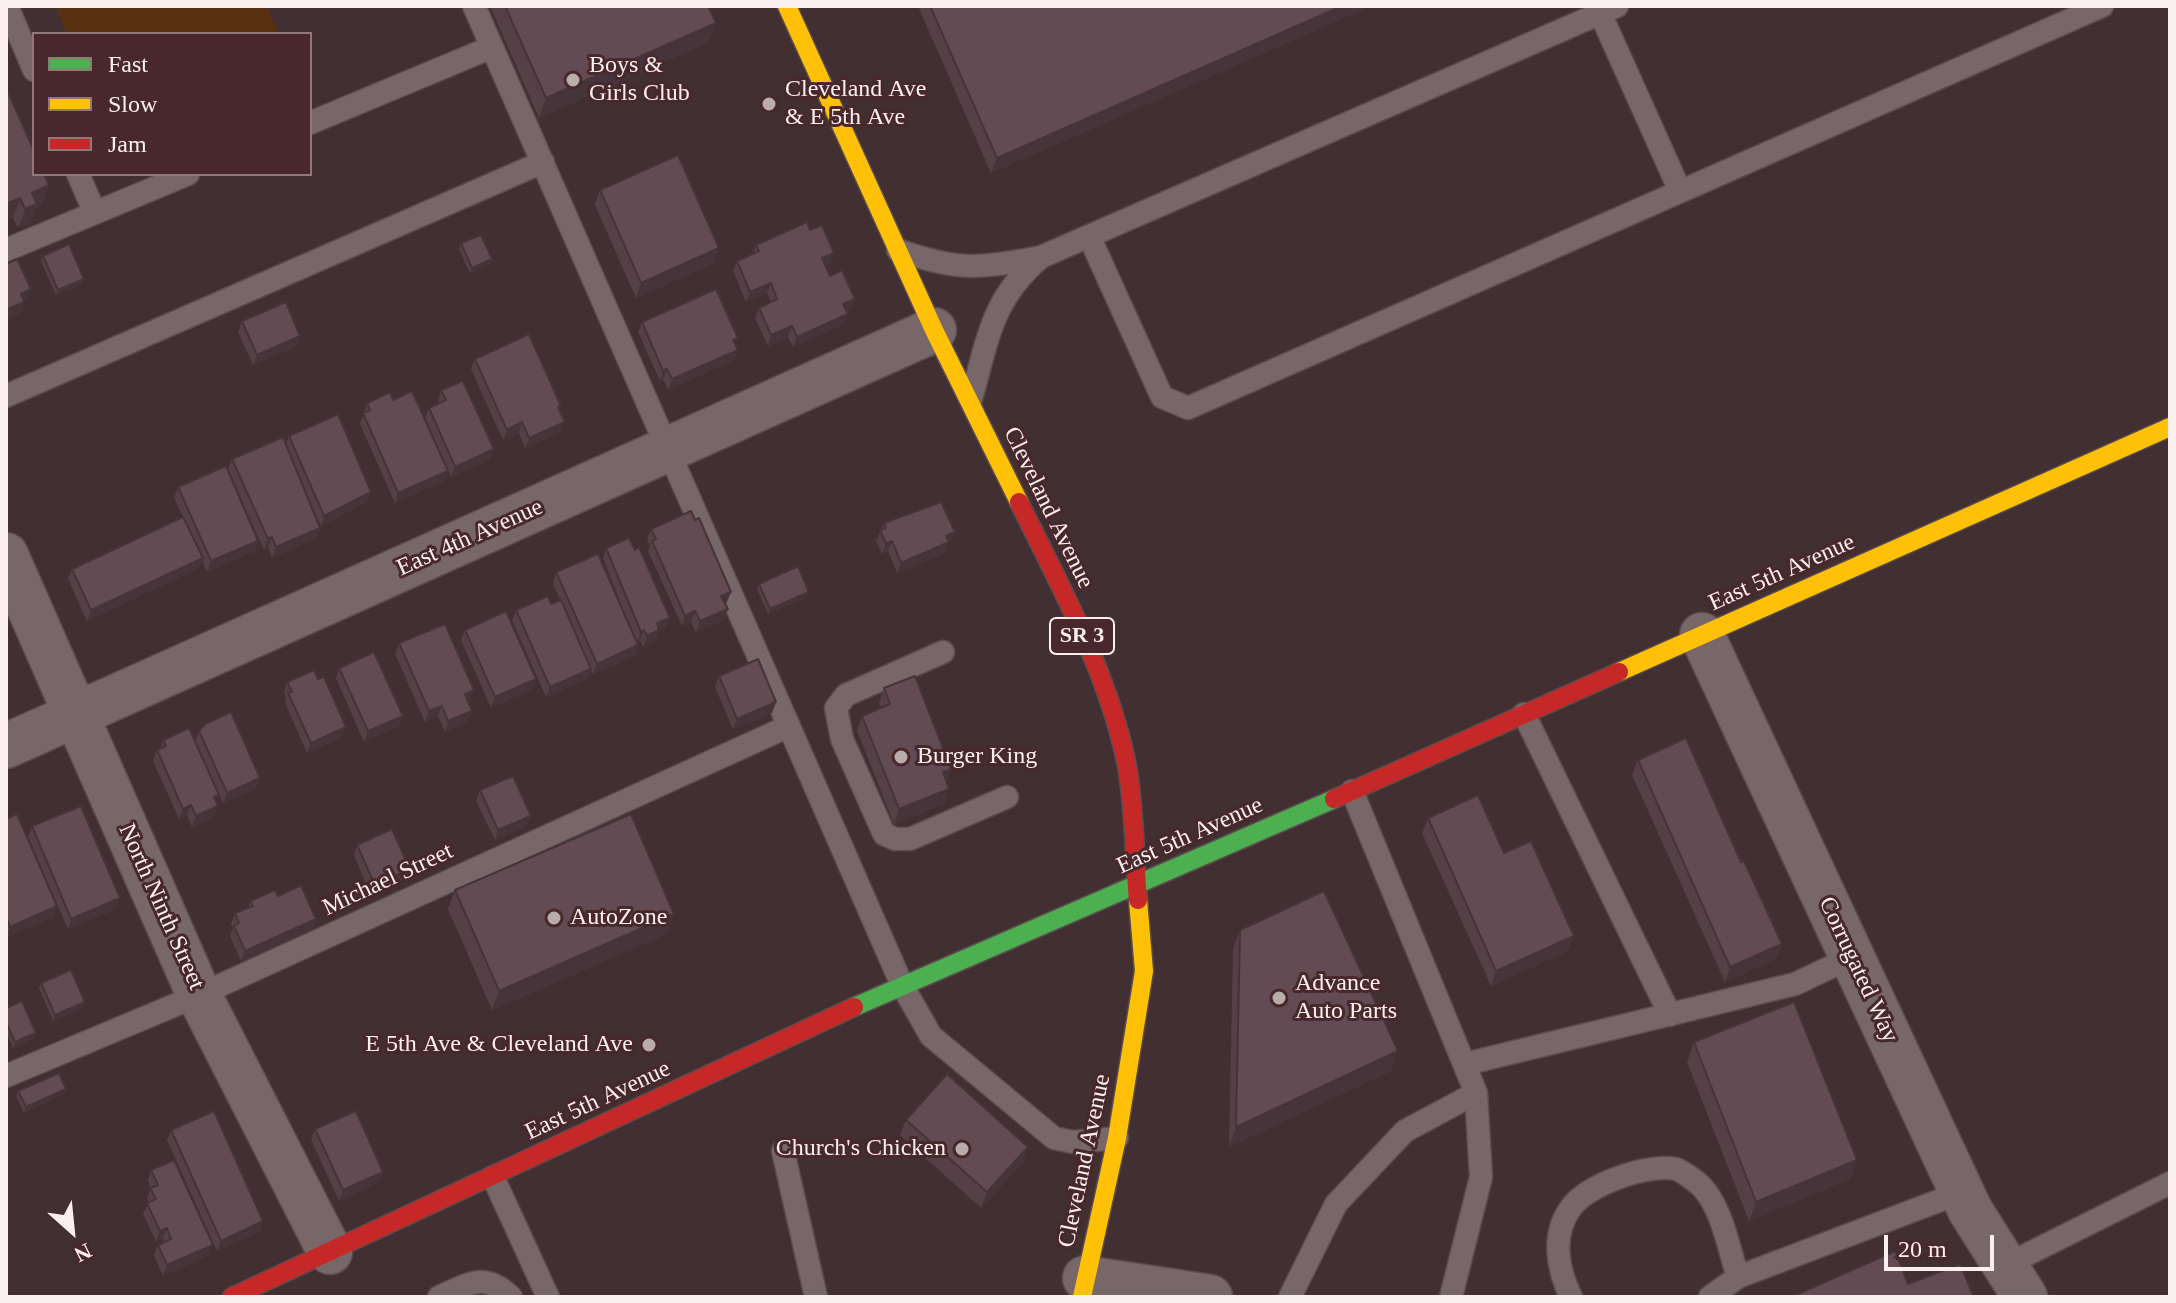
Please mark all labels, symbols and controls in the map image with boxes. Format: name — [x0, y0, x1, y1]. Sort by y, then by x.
legend — [32, 32, 312, 176]
text: Fast — [108, 51, 148, 77]
place label: Boys & Girls Club — [589, 52, 690, 108]
marker: Boys & Girls Club — [564, 71, 582, 89]
place label: Cleveland Ave & E 5th Ave — [785, 76, 927, 132]
text: Slow — [108, 91, 157, 117]
marker: Cleveland Ave & E 5th Ave — [760, 95, 778, 113]
text: Jam — [108, 131, 147, 157]
street label: Cleveland Avenue — [996, 423, 1100, 593]
street label: East 4th Avenue — [393, 493, 547, 583]
street label: East 5th Avenue — [1705, 528, 1859, 618]
road number: SR 3 — [1050, 618, 1114, 654]
place label: Burger King — [917, 743, 1037, 771]
marker: Burger King — [892, 748, 910, 766]
street label: East 5th Avenue — [1113, 791, 1267, 881]
street label: North Ninth Street — [112, 820, 210, 994]
street label: Michael Street — [318, 837, 458, 923]
street label: Corrugated Way — [1812, 893, 1904, 1047]
place label: AutoZone — [570, 904, 667, 932]
marker: AutoZone — [545, 909, 563, 927]
place label: Advance Auto Parts — [1295, 970, 1397, 1026]
marker: Advance Auto Parts — [1270, 989, 1288, 1007]
place label: E 5th Ave & Cleveland Ave — [365, 1031, 633, 1059]
marker: E 5th Ave & Cleveland Ave — [640, 1036, 658, 1054]
street label: East 5th Avenue — [521, 1055, 675, 1147]
street label: Cleveland Avenue — [1053, 1072, 1117, 1250]
place label: Church's Chicken — [776, 1135, 946, 1163]
marker: Church's Chicken — [953, 1140, 971, 1158]
north arrow — [32, 1191, 112, 1271]
scale bar — [1888, 1219, 1998, 1269]
text: 20 m — [1898, 1236, 1947, 1262]
text: N — [70, 1238, 96, 1268]

